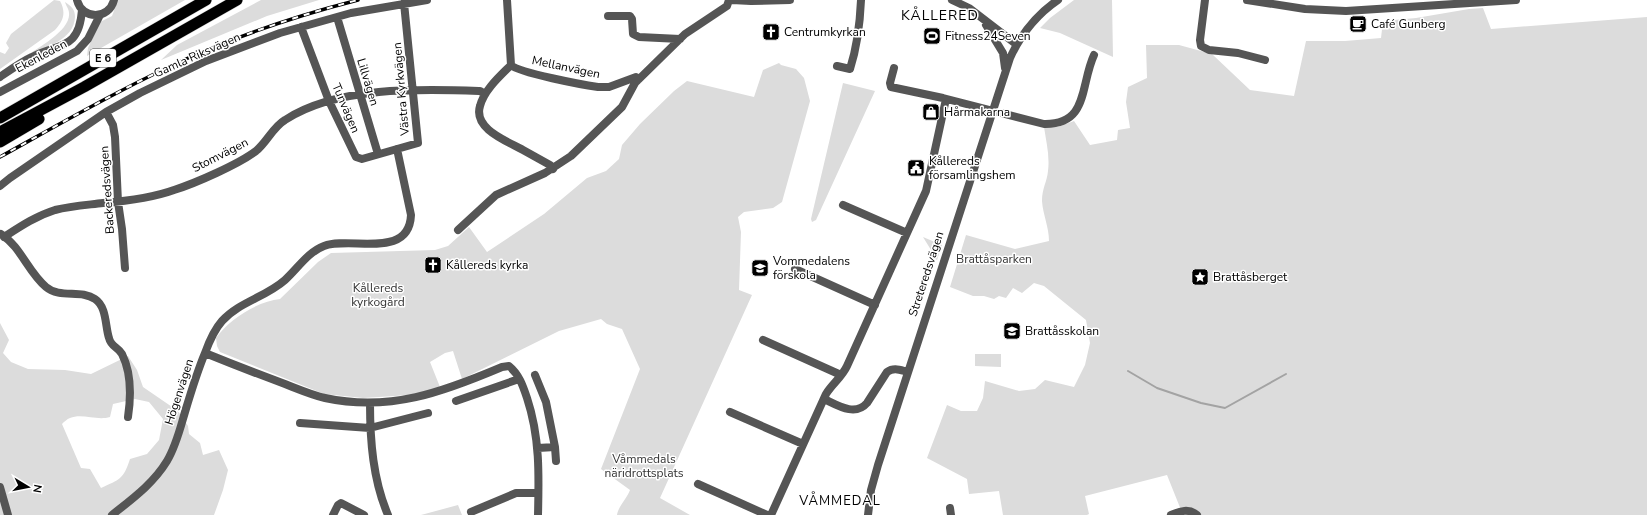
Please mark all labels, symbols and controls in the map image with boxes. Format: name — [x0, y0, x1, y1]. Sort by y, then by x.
district label: KÅLLERED — [901, 6, 979, 25]
cafe icon: Café Gunberg — [1348, 14, 1368, 34]
place label: Café Gunberg — [1371, 16, 1445, 32]
church icon: Centrumkyrkan — [761, 22, 781, 42]
place label: Centrumkyrkan — [784, 24, 866, 40]
sports icon: Fitness24Seven — [922, 26, 942, 46]
place label: Fitness24Seven — [945, 28, 1031, 44]
street label: Gamla Riksvägen — [151, 29, 243, 81]
street label: Ekenleden — [12, 36, 70, 76]
street label: Västra Kyrkvägen — [389, 42, 413, 137]
road number: E 6 — [90, 49, 116, 67]
street label: Mellanvägen — [530, 52, 602, 82]
street label: Lillvägen — [353, 56, 383, 108]
street label: Tunvägen — [328, 81, 364, 135]
shop icon: Hårmakarna — [921, 102, 941, 122]
place label: Hårmakarna — [944, 104, 1010, 120]
street label: Stomvägen — [189, 134, 251, 176]
street label: Backeredsvägen — [96, 145, 118, 235]
place label: Kållereds församlingshem — [929, 153, 1016, 183]
public building icon: Kållereds församlingshem — [906, 158, 926, 178]
street label: Streteredsvägen — [905, 229, 947, 319]
park label: Brattåsparken — [956, 251, 1032, 267]
place label: Vommedalens förskola — [772, 253, 850, 283]
church icon: Kållereds kyrka — [423, 255, 443, 275]
place label: Kållereds kyrka — [446, 257, 528, 273]
school or university icon: Vommedalens förskola — [750, 258, 770, 278]
place icon: Brattåsberget — [1190, 267, 1210, 287]
place label: Brattåsberget — [1213, 269, 1288, 285]
park label: Kållereds kyrkogård — [351, 280, 405, 310]
school or university icon: Brattåsskolan — [1002, 321, 1022, 341]
place label: Brattåsskolan — [1025, 323, 1099, 339]
street label: Högenvägen — [161, 357, 197, 427]
park label: Våmmedals näridrottsplats — [605, 451, 684, 481]
north arrow — [8, 467, 48, 507]
text: N — [29, 483, 45, 494]
district label: VÅMMEDAL — [798, 491, 881, 510]

